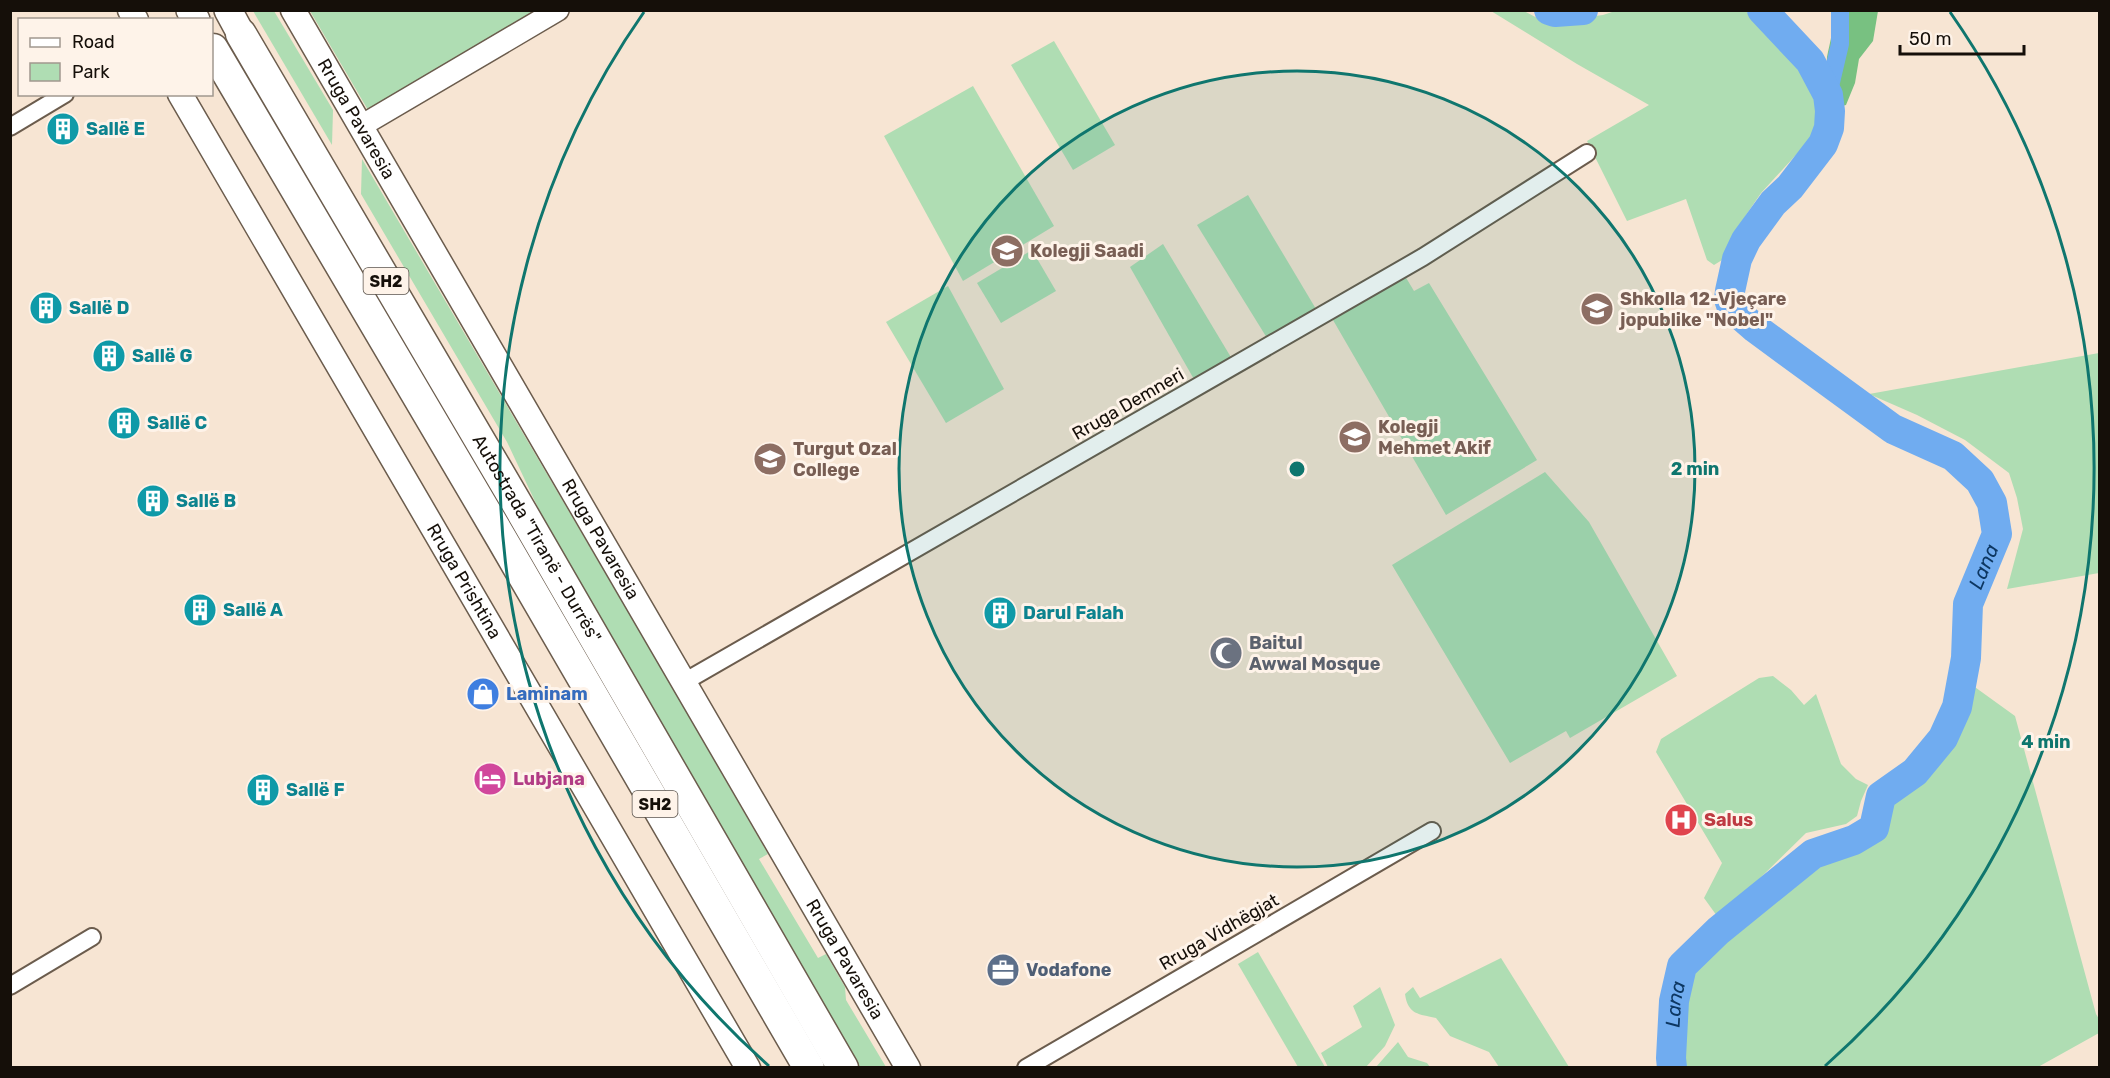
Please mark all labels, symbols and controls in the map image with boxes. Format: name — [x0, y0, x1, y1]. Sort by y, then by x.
legend — [18, 18, 213, 96]
scale bar — [1900, 18, 2024, 56]
text: 50 m — [1909, 28, 1952, 50]
text: Road — [72, 31, 115, 53]
street label: Rruga Pavaresia — [313, 55, 400, 183]
text: Park — [72, 61, 110, 83]
building icon: Sallë E — [45, 111, 81, 147]
place label: Sallë E — [86, 118, 145, 140]
school or university icon: Kolegji Saadi — [989, 233, 1025, 269]
place label: Kolegji Saadi — [1030, 240, 1144, 262]
road number: SH2 — [364, 268, 408, 294]
place label: Shkolla 12-Vjeçare jopublike "Nobel" — [1619, 288, 1787, 331]
building icon: Sallë D — [28, 290, 64, 326]
school or university icon: Shkolla 12-Vjeçare jopublike "Nobel" — [1579, 291, 1615, 327]
place label: Sallë D — [69, 297, 129, 319]
building icon: Sallë G — [91, 338, 127, 374]
place label: Sallë G — [132, 345, 192, 367]
street label: Rruga Demneri — [1068, 363, 1188, 445]
building icon: Sallë C — [106, 405, 142, 441]
place label: Sallë C — [147, 412, 207, 434]
place label: Kolegji Mehmet Akif — [1378, 416, 1491, 459]
school or university icon: Kolegji Mehmet Akif — [1337, 419, 1373, 455]
street label: Autostrada "Tiranë - Durrës" — [468, 431, 606, 647]
place label: Turgut Ozal College — [793, 438, 897, 481]
school or university icon: Turgut Ozal College — [752, 441, 788, 477]
text: 2 min — [1671, 458, 1719, 480]
centre of rings — [1287, 459, 1307, 479]
street label: Rruga Pavaresia — [557, 475, 644, 603]
building icon: Sallë B — [135, 483, 171, 519]
place label: Sallë B — [176, 490, 236, 512]
street label: Rruga Prishtina — [422, 520, 506, 643]
water label: Lana — [1963, 540, 2004, 593]
building icon: Sallë A — [182, 592, 218, 628]
building icon: Darul Falah — [982, 595, 1018, 631]
place label: Sallë A — [223, 599, 283, 621]
place label: Darul Falah — [1023, 602, 1124, 624]
place label: Baitul Awwal Mosque — [1249, 632, 1381, 675]
mosque icon: Baitul Awwal Mosque — [1208, 635, 1244, 671]
shop icon: Laminam — [465, 676, 501, 712]
place label: Laminam — [506, 683, 588, 705]
text: 4 min — [2021, 731, 2071, 753]
hotel icon: Lubjana — [472, 761, 508, 797]
place label: Lubjana — [513, 768, 585, 790]
building icon: Sallë F — [245, 772, 281, 808]
place label: Sallë F — [286, 779, 345, 801]
road number: SH2 — [632, 791, 678, 817]
hospital icon: Salus — [1663, 802, 1699, 838]
place label: Salus — [1704, 809, 1753, 831]
street label: Rruga Vidhëgjat — [1155, 889, 1283, 975]
street label: Rruga Pavaresia — [801, 895, 888, 1023]
office icon: Vodafone — [985, 952, 1021, 988]
place label: Vodafone — [1026, 959, 1112, 981]
water label: Lana — [1661, 978, 1690, 1028]

